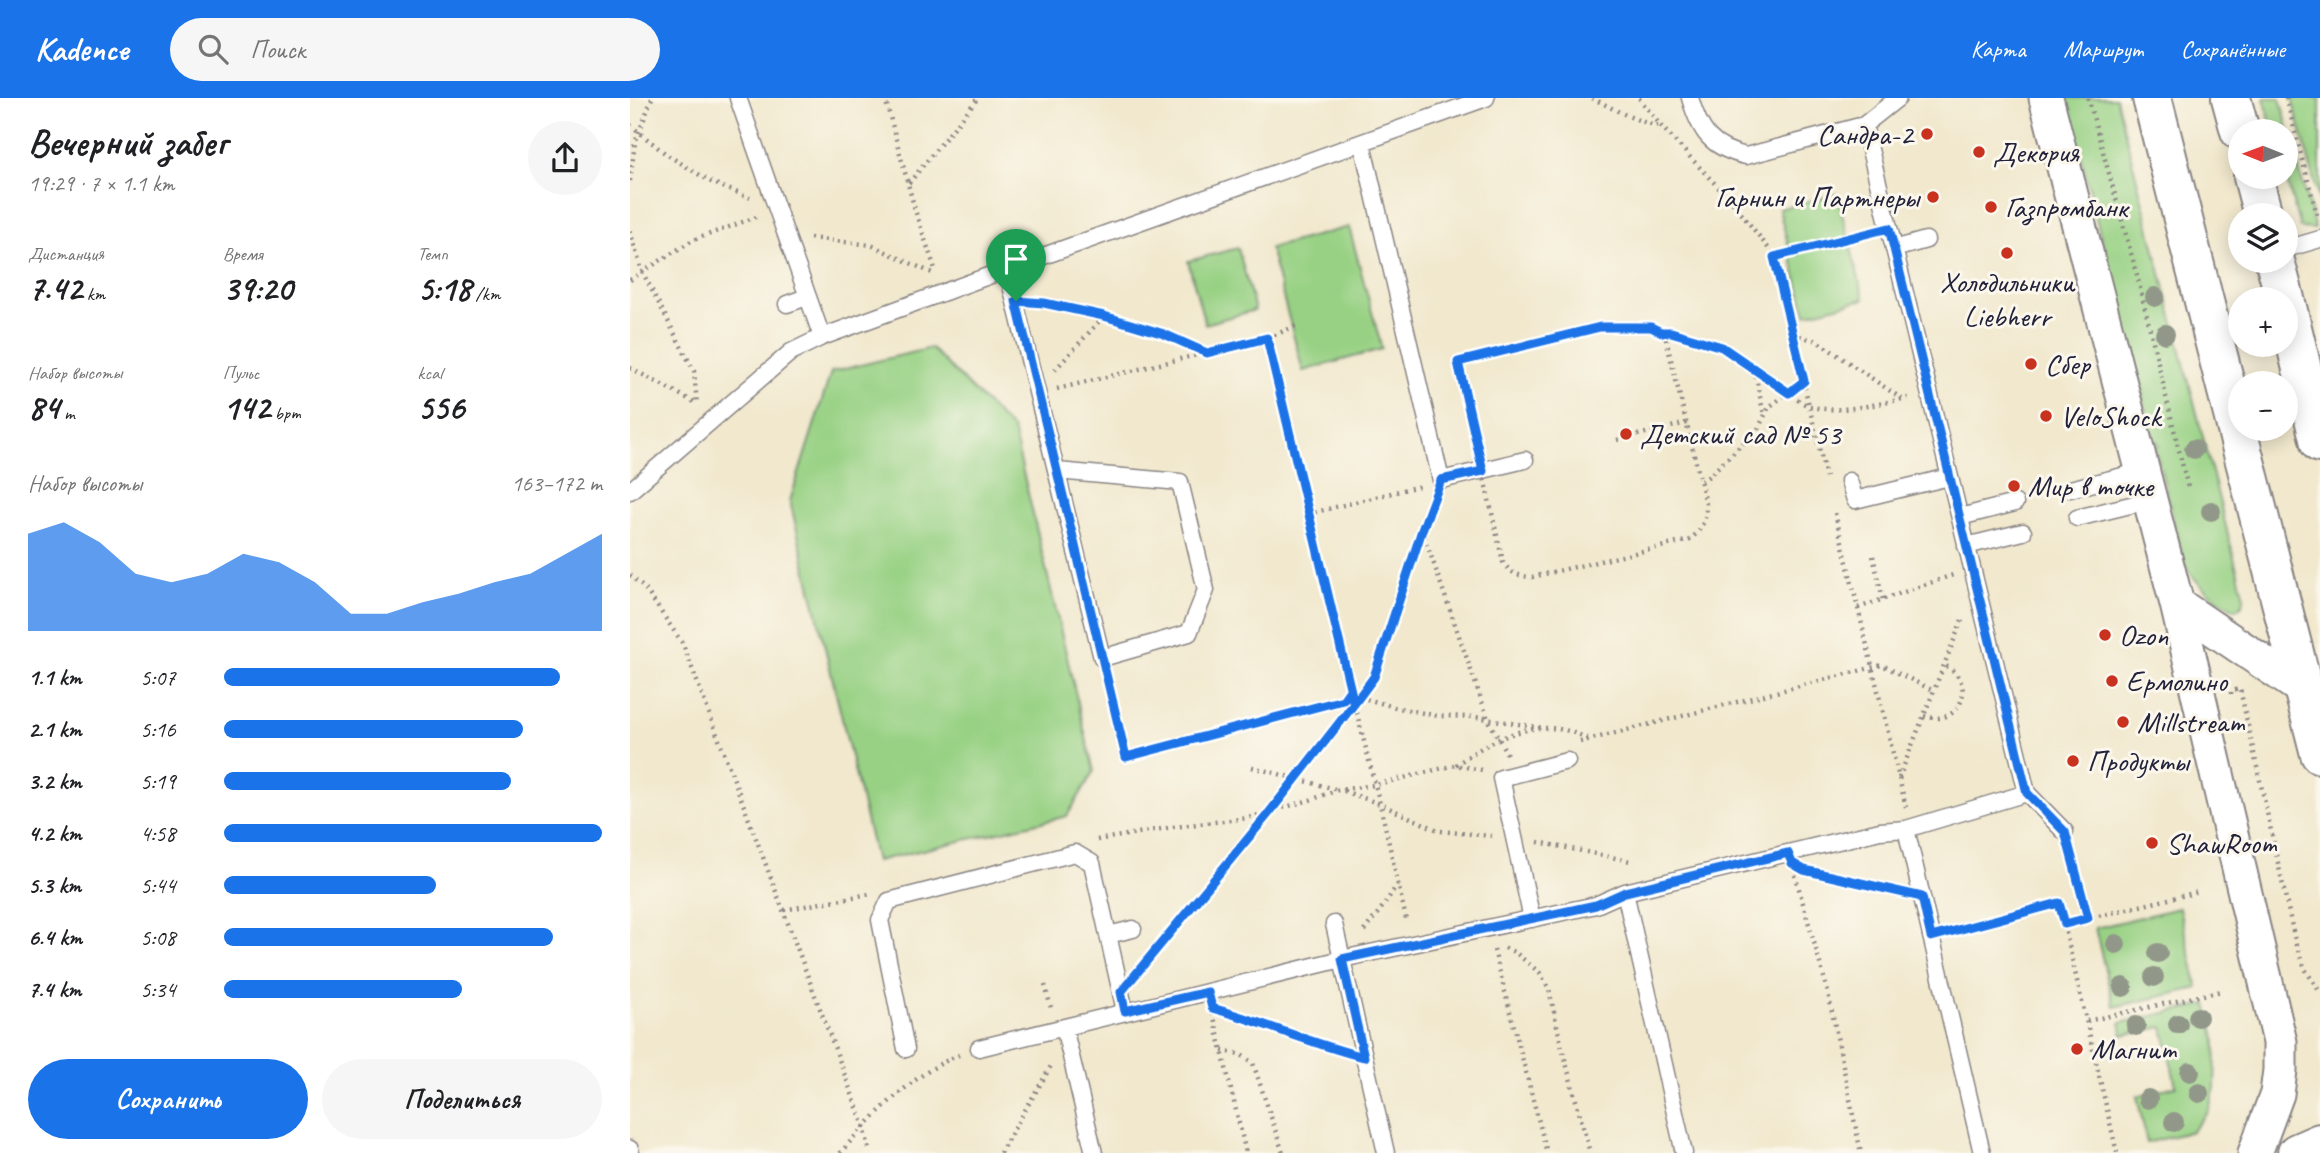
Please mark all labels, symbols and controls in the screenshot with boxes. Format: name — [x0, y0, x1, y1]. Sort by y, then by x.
search box — [170, 18, 660, 81]
text: Kadence — [35, 28, 128, 70]
icon: search — [194, 30, 232, 68]
text: Поиск — [250, 33, 305, 66]
text: Карта — [1971, 34, 2026, 64]
text: Маршрут — [2064, 34, 2143, 64]
text: Сохранённые — [2181, 34, 2285, 64]
place label: Сандра-2 — [1817, 115, 1915, 153]
text: Вечерний забег — [28, 119, 227, 166]
north arrow — [2228, 119, 2298, 189]
map controls — [2228, 119, 2298, 441]
button: share — [528, 121, 602, 195]
marker: Сандра-2 — [1919, 126, 1935, 142]
place label: Декория — [1993, 133, 2080, 171]
marker: Декория — [1971, 144, 1987, 160]
text: 19:29 · 7 × 1.1 km — [28, 169, 174, 198]
place label: Гарнин и Партнеры — [1715, 178, 1921, 216]
place label: Газпромбанк — [2005, 188, 2130, 226]
marker: Гарнин и Партнеры — [1925, 189, 1941, 205]
marker: Газпромбанк — [1983, 199, 1999, 215]
button: layers — [2228, 203, 2298, 273]
pin — [986, 229, 1046, 301]
icon: arrive — [997, 240, 1035, 278]
text: Дистанция — [28, 242, 104, 266]
text: Время — [223, 242, 263, 266]
text: Темп — [417, 242, 448, 266]
marker: Холодильники Liebherr — [1999, 245, 2015, 261]
place label: Холодильники Liebherr — [1940, 263, 2076, 335]
text: 7.42 — [28, 266, 82, 311]
text: 39:20 — [223, 266, 292, 311]
text: 5:18 — [417, 266, 471, 311]
text: km — [82, 282, 105, 306]
text: /km — [471, 282, 500, 306]
button: + — [2228, 287, 2298, 357]
place label: Сбер — [2045, 345, 2091, 383]
marker: Сбер — [2023, 356, 2039, 372]
text: Набор высоты — [28, 361, 122, 385]
text: Пульс — [223, 361, 259, 385]
text: kcal — [417, 361, 442, 385]
button: − — [2228, 371, 2298, 441]
text: 84 — [28, 385, 60, 430]
text: 142 — [223, 385, 270, 430]
text: 556 — [417, 385, 464, 430]
place label: VeloShock — [2060, 397, 2162, 435]
text: m — [60, 401, 75, 425]
text: bpm — [270, 401, 301, 425]
marker: VeloShock — [2038, 408, 2054, 424]
place label: Детский сад № 53 — [1640, 415, 1843, 453]
marker: Детский сад № 53 — [1618, 426, 1634, 442]
place label: Мир в точке — [2028, 467, 2155, 505]
text: Набор высоты — [28, 469, 142, 498]
text: 163–172 m — [511, 469, 602, 498]
marker: Мир в точке — [2006, 478, 2022, 494]
place label: Ozon — [2119, 616, 2169, 654]
marker: Ozon — [2097, 627, 2113, 643]
place label: Ермолино — [2126, 662, 2229, 700]
text: 1.1 km — [28, 663, 82, 692]
text: 5:07 — [140, 663, 176, 692]
marker: Ермолино — [2104, 673, 2120, 689]
place label: Millstream — [2137, 703, 2246, 741]
marker: Millstream — [2115, 714, 2131, 730]
text: 2.1 km — [28, 715, 82, 744]
text: 5:16 — [140, 715, 176, 744]
place label: Продукты — [2087, 742, 2191, 780]
marker: Продукты — [2065, 753, 2081, 769]
text: 3.2 km — [28, 767, 82, 796]
text: 5:19 — [140, 767, 176, 796]
text: 4.2 km — [28, 819, 82, 848]
text: 4:58 — [140, 819, 176, 848]
place label: ShawRoom — [2166, 824, 2278, 862]
marker: ShawRoom — [2144, 835, 2160, 851]
text: 5.3 km — [28, 871, 81, 900]
text: 5:44 — [140, 871, 176, 900]
text: 6.4 km — [28, 923, 82, 952]
text: 5:08 — [140, 923, 176, 952]
text: 7.4 km — [28, 975, 81, 1004]
text: 5:34 — [140, 975, 176, 1004]
place label: Магнит — [2091, 1030, 2177, 1068]
marker: Магнит — [2069, 1041, 2085, 1057]
button: Сохранить — [28, 1059, 308, 1139]
button: Поделиться — [322, 1059, 602, 1139]

